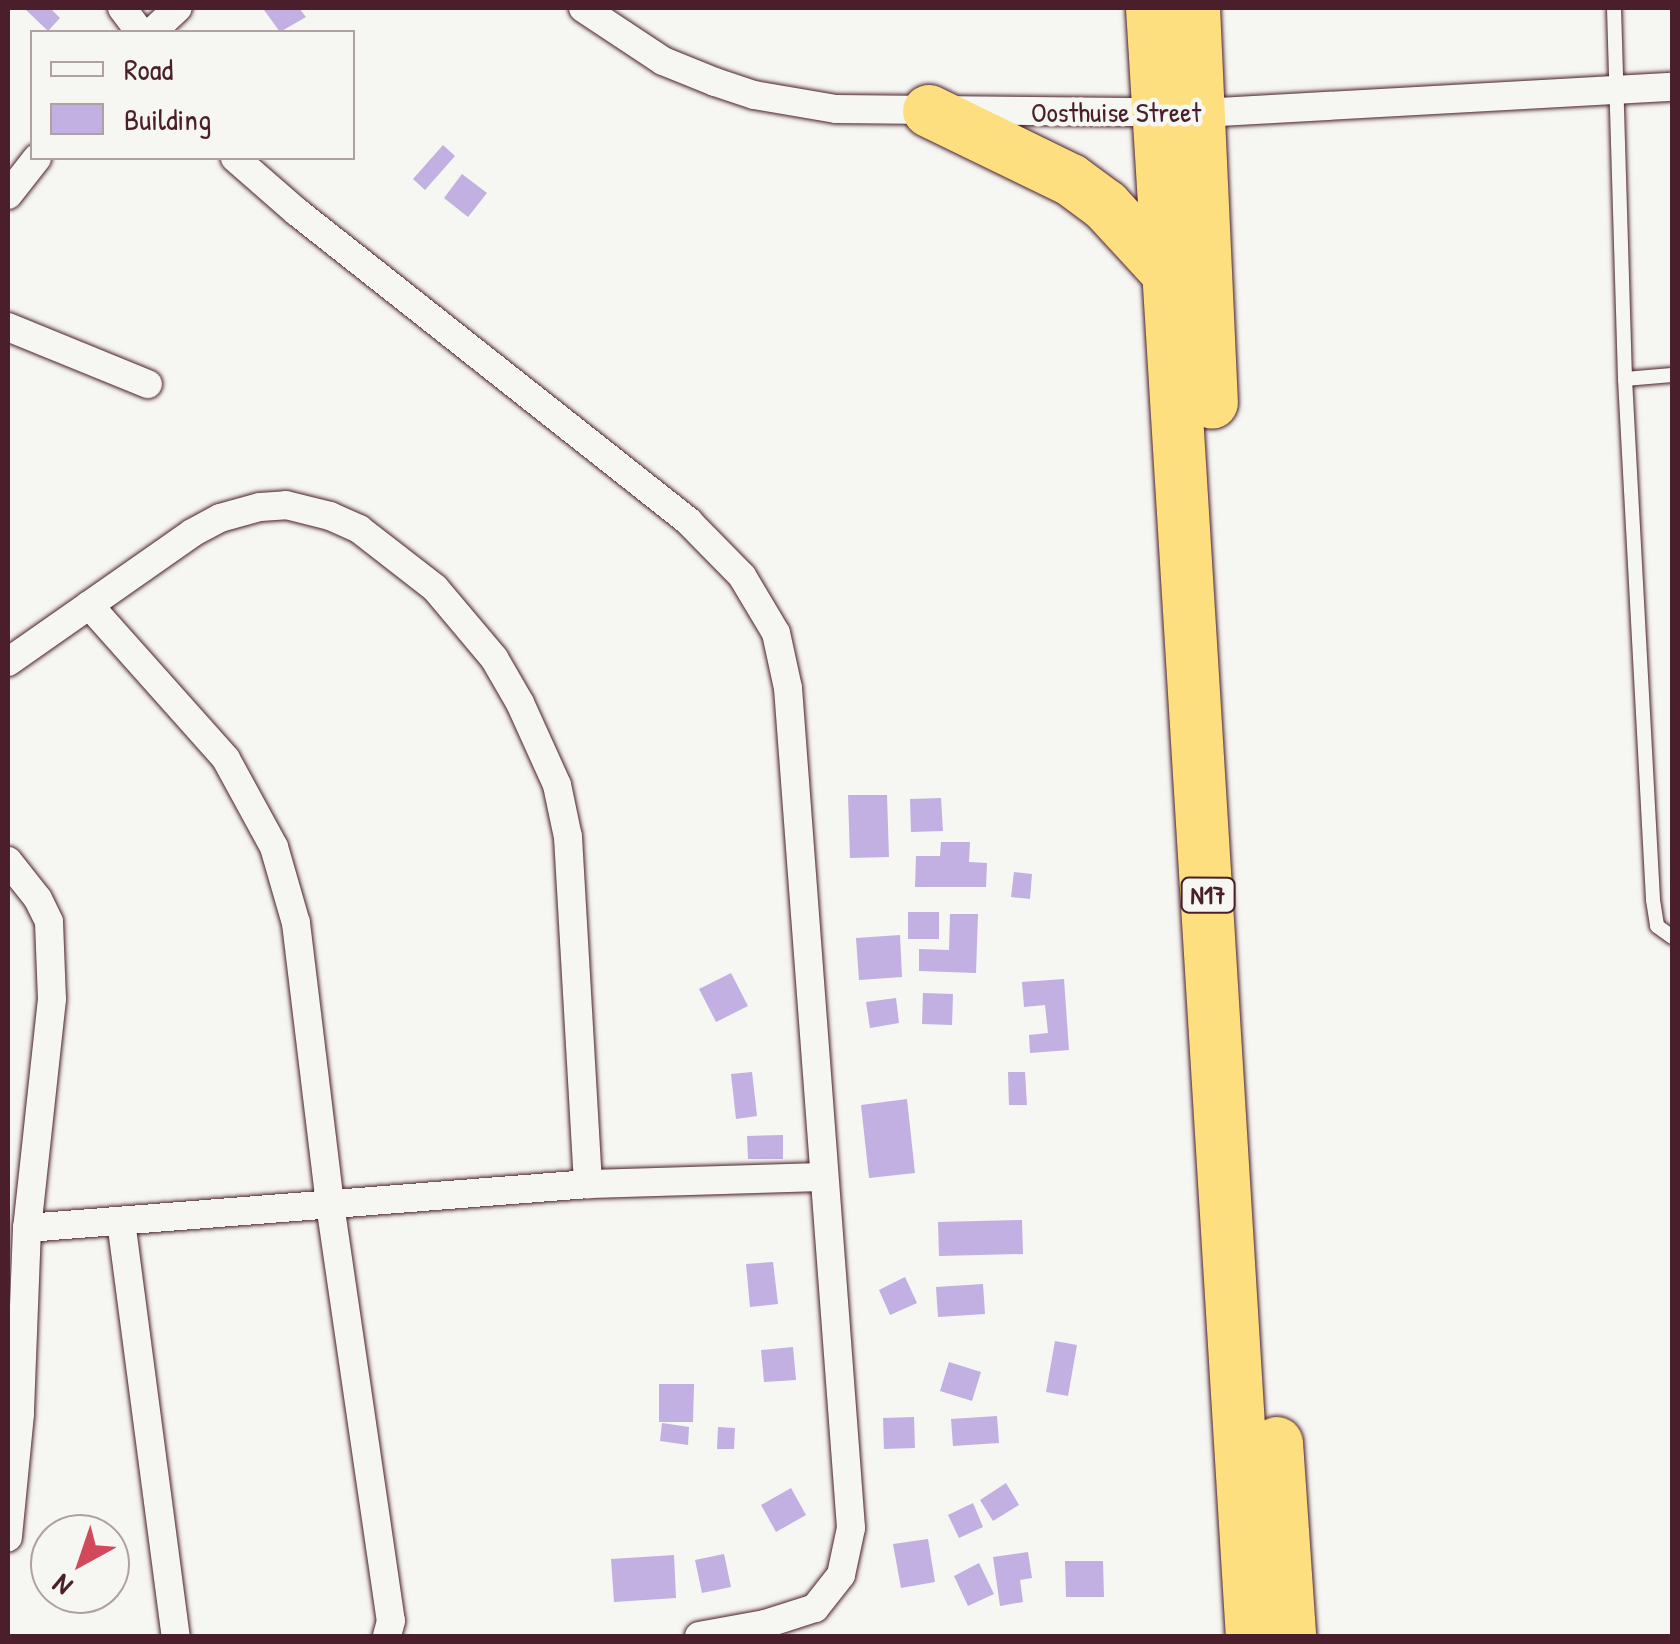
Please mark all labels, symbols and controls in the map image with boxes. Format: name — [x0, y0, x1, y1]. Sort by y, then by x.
legend — [30, 30, 355, 160]
text: Road — [124, 49, 173, 89]
street label: Oosthuise Street — [1031, 95, 1201, 129]
text: Building — [124, 99, 211, 139]
road number: N17 — [1180, 875, 1236, 915]
north arrow — [30, 1514, 130, 1614]
text: N — [44, 1566, 80, 1605]

